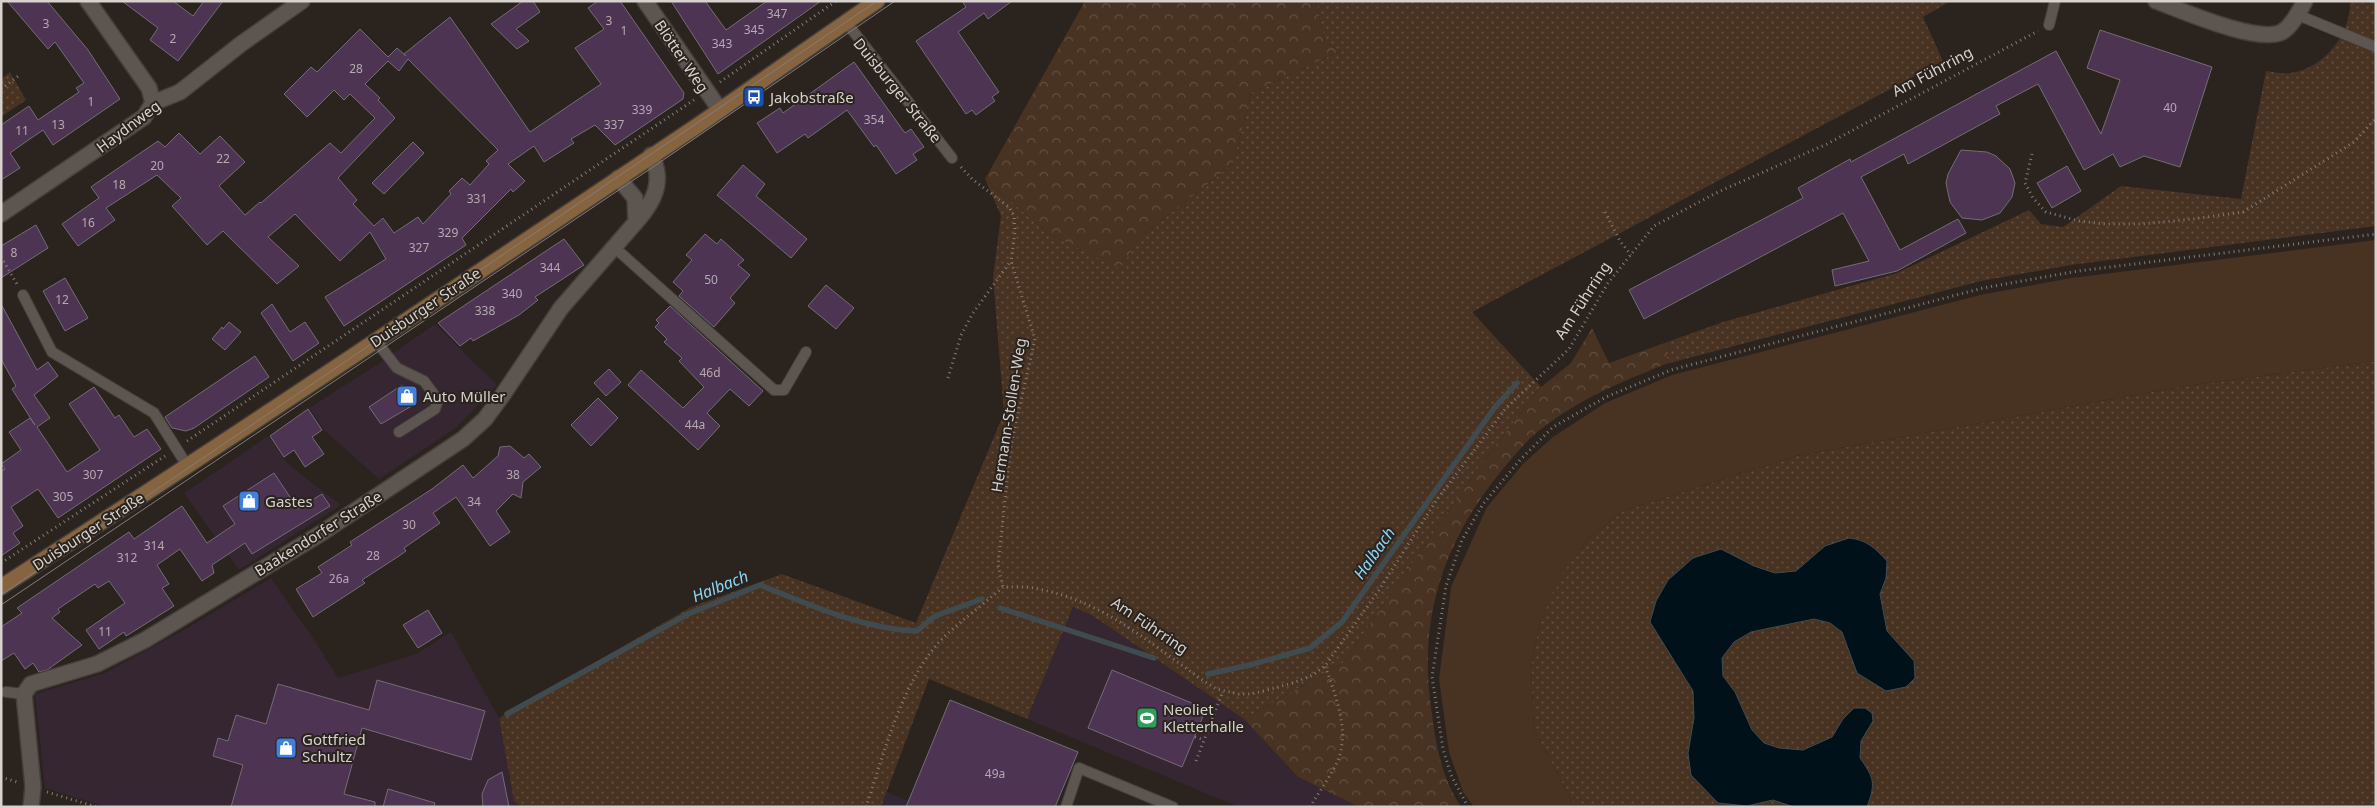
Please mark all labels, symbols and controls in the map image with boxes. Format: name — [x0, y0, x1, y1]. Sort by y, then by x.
house number: 347 — [767, 5, 787, 22]
house number: 3 — [606, 12, 613, 29]
house number: 3 — [43, 15, 50, 32]
street label: Blötter Weg — [650, 16, 714, 96]
house number: 345 — [744, 21, 764, 38]
house number: 1 — [621, 22, 627, 39]
house number: 2 — [170, 30, 177, 47]
street label: Duisburger Straße — [849, 33, 947, 147]
house number: 343 — [712, 35, 732, 52]
street label: Am Führring — [1888, 41, 1976, 101]
house number: 28 — [349, 60, 363, 77]
bus stop icon: Jakobstraße — [742, 85, 766, 109]
place label: Jakobstraße — [768, 87, 854, 107]
house number: 1 — [88, 93, 94, 110]
street label: Haydnweg — [92, 95, 164, 157]
house number: 40 — [2163, 99, 2177, 116]
house number: 339 — [632, 101, 652, 118]
house number: 354 — [864, 111, 884, 128]
house number: 13 — [51, 116, 65, 133]
house number: 337 — [604, 116, 624, 133]
house number: 11 — [15, 122, 29, 139]
house number: 22 — [216, 150, 230, 167]
house number: 20 — [150, 157, 164, 174]
house number: 18 — [112, 176, 126, 193]
house number: 331 — [467, 190, 487, 207]
house number: 16 — [81, 214, 95, 231]
house number: 329 — [438, 224, 458, 241]
house number: 327 — [409, 239, 429, 256]
house number: 8 — [11, 244, 18, 261]
street label: Am Führring — [1549, 257, 1615, 343]
house number: 344 — [540, 259, 560, 276]
street label: Duisburger Straße — [366, 263, 484, 351]
house number: 50 — [704, 271, 718, 288]
house number: 340 — [502, 285, 522, 302]
house number: 12 — [55, 291, 69, 308]
house number: 338 — [475, 302, 495, 319]
street label: Hermann-Stollen-Weg — [986, 336, 1030, 494]
house number: 46d — [699, 364, 721, 381]
shop icon: Auto Müller — [395, 384, 419, 408]
place label: Auto Müller — [423, 386, 506, 406]
house number: 44a — [685, 416, 705, 433]
house number: 307 — [83, 466, 103, 483]
house number: 38 — [506, 466, 520, 483]
street label: Baakendorfer Straße — [251, 486, 385, 580]
street label: Duisburger Straße — [28, 487, 148, 575]
house number: 305 — [53, 488, 73, 505]
shop icon: Gastes — [237, 489, 261, 513]
place label: Gastes — [265, 491, 313, 511]
house number: 34 — [467, 493, 481, 510]
house number: 30 — [402, 516, 416, 533]
water label: Halbach — [1348, 523, 1400, 583]
house number: 314 — [144, 537, 164, 554]
house number: 28 — [366, 547, 380, 564]
house number: 312 — [117, 549, 137, 566]
water label: Halbach — [689, 565, 751, 607]
house number: 26a — [329, 570, 349, 587]
street label: Am Führring — [1108, 592, 1192, 658]
house number: 11 — [98, 623, 112, 640]
place label: Neoliet Kletterhalle — [1163, 699, 1244, 736]
sports icon: Neoliet Kletterhalle — [1135, 706, 1159, 730]
place label: Gottfried Schultz — [302, 729, 366, 766]
shop icon: Gottfried Schultz — [274, 736, 298, 760]
house number: 49a — [985, 765, 1005, 782]

